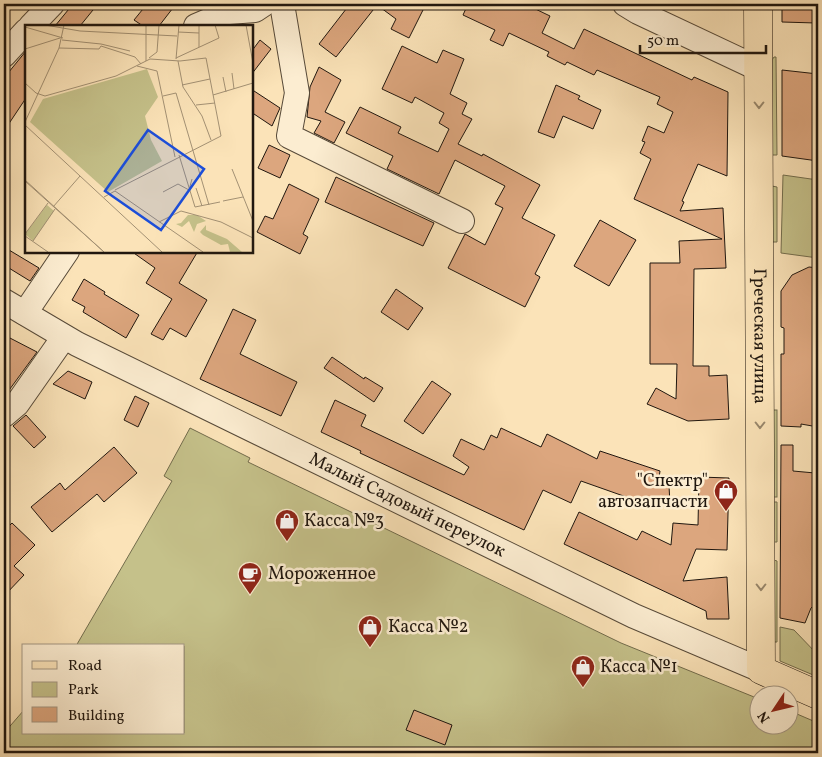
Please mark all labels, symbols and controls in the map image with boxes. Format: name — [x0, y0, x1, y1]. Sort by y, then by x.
scale bar — [640, 22, 766, 54]
inset map — [25, 25, 252, 252]
text: 50 m — [647, 31, 679, 52]
one-way arrow — [754, 102, 764, 109]
street label: Греческая улица — [747, 268, 772, 404]
one-way arrow — [755, 422, 765, 429]
street label: Малый Садовый переулок — [305, 447, 510, 564]
place label: "Спектр" автозапчасти — [598, 469, 708, 515]
shop icon: "Спектр" автозапчасти — [713, 478, 739, 512]
shop icon: Касса №3 — [274, 508, 300, 542]
place label: Касса №3 — [304, 509, 384, 534]
cafe icon: Мороженное — [237, 561, 263, 595]
place label: Мороженное — [268, 562, 376, 587]
one-way arrow — [755, 584, 766, 592]
shop icon: Касса №2 — [357, 614, 383, 648]
place label: Касса №2 — [388, 615, 469, 640]
legend — [22, 644, 185, 734]
shop icon: Касса №1 — [570, 654, 596, 688]
place label: Касса №1 — [600, 655, 678, 680]
text: Road — [68, 656, 102, 677]
text: Park — [68, 680, 99, 701]
north arrow — [750, 684, 800, 734]
text: Building — [68, 706, 125, 727]
text: N — [754, 707, 775, 726]

